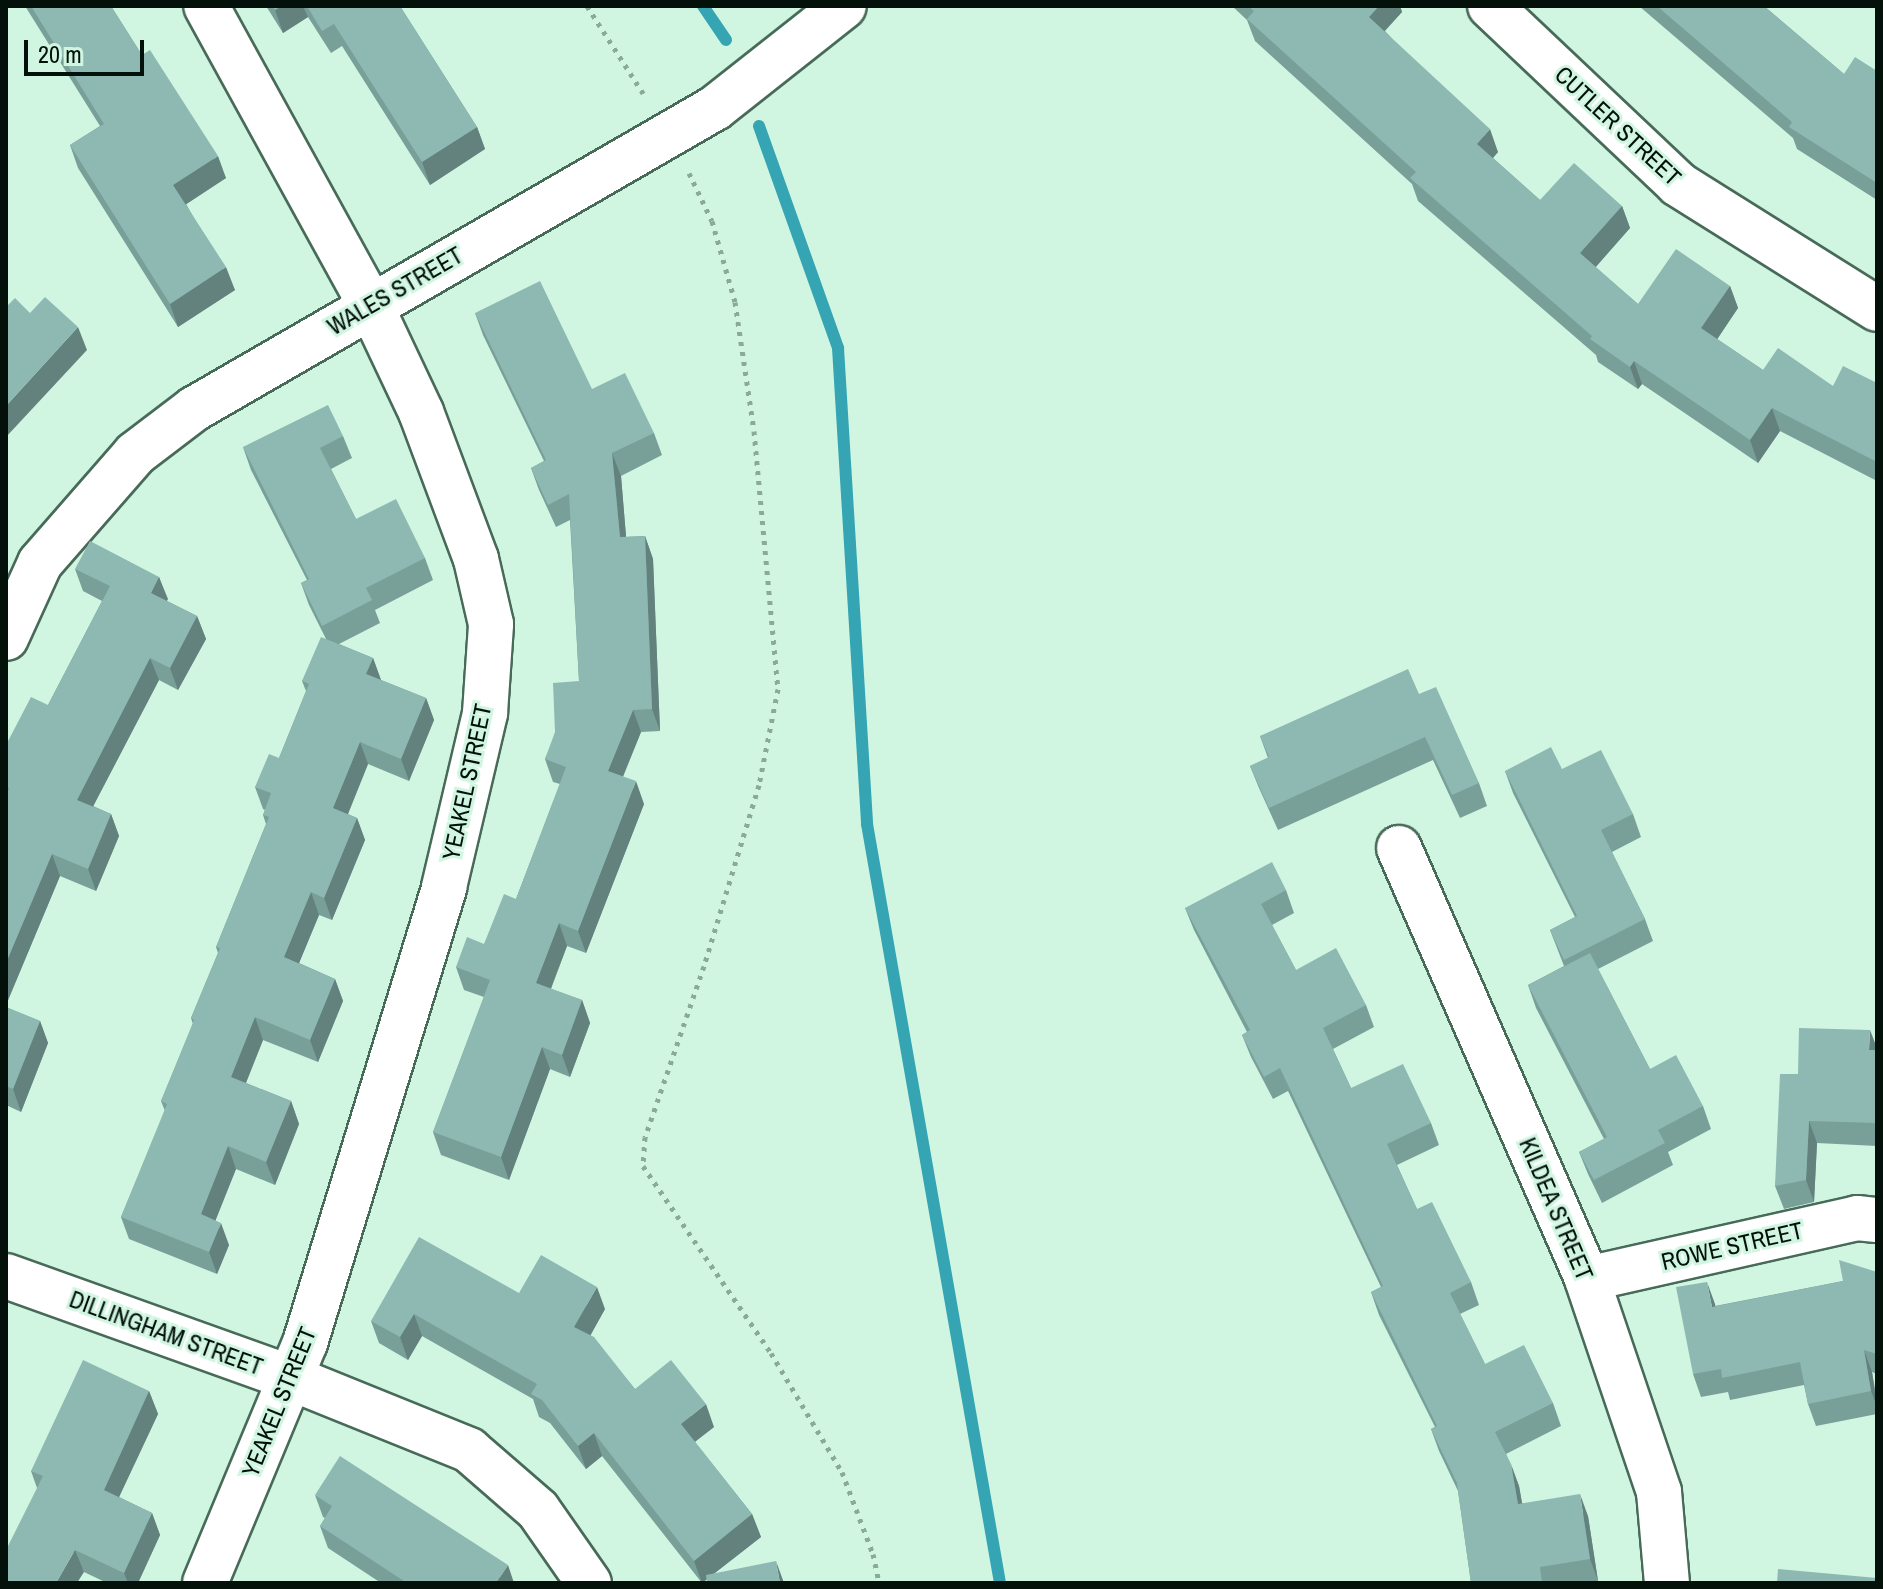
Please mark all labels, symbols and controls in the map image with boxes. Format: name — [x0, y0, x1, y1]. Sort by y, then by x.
scale bar — [28, 24, 148, 74]
text: 20 m — [38, 38, 82, 70]
street label: CUTLER STREET — [1549, 60, 1687, 192]
street label: WALES STREET — [322, 241, 468, 341]
street label: YEAKEL STREET — [436, 701, 498, 863]
street label: KILDEA STREET — [1513, 1133, 1599, 1285]
street label: ROWE STREET — [1658, 1216, 1806, 1276]
street label: DILLINGHAM STREET — [66, 1285, 266, 1381]
street label: YEAKEL STREET — [236, 1323, 322, 1481]

